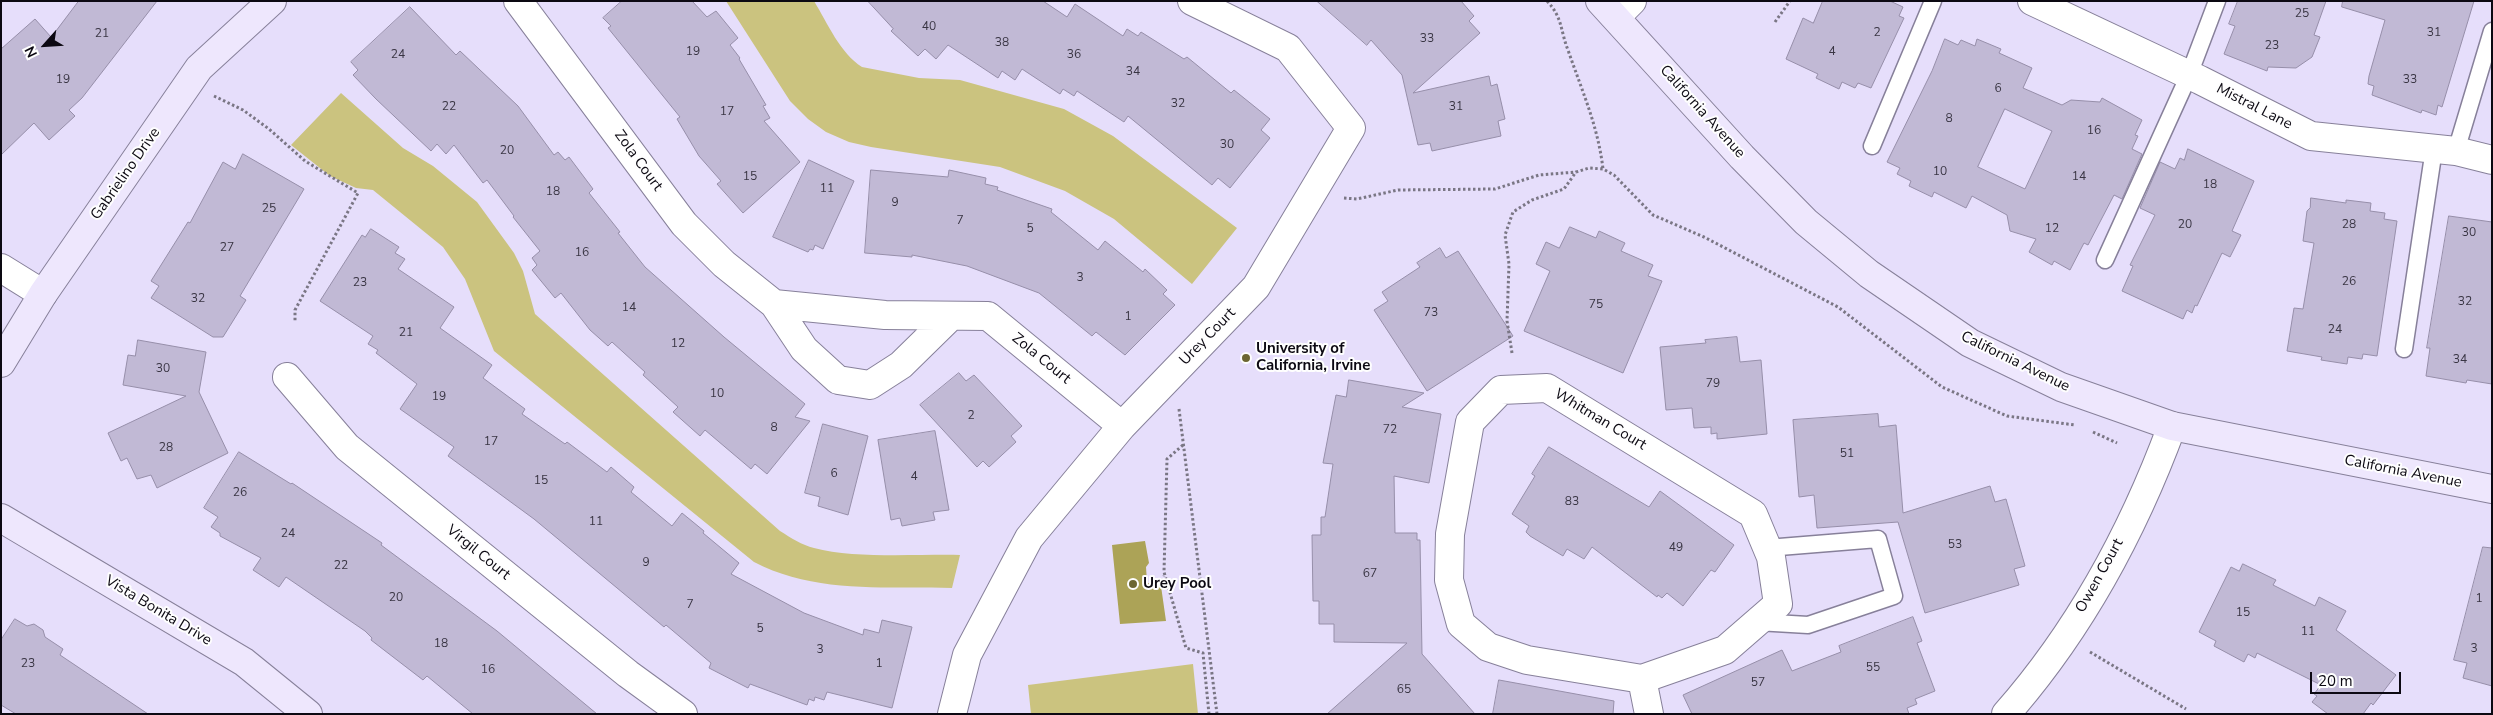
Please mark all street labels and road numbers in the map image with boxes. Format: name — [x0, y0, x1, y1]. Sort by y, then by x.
street label: California Avenue — [1655, 62, 1749, 162]
street label: Mistral Lane — [2213, 80, 2295, 134]
street label: Gabrielino Drive — [87, 124, 165, 224]
street label: Zola Court — [610, 127, 666, 195]
street label: Urey Court — [1176, 304, 1240, 370]
street label: California Avenue — [1958, 328, 2072, 396]
street label: Zola Court — [1008, 330, 1074, 388]
street label: Whitman Court — [1551, 385, 1649, 455]
street label: California Avenue — [2343, 452, 2463, 492]
street label: Virgil Court — [442, 522, 514, 584]
street label: Owen Court — [2072, 536, 2128, 616]
street label: Vista Bonita Drive — [101, 572, 215, 650]

